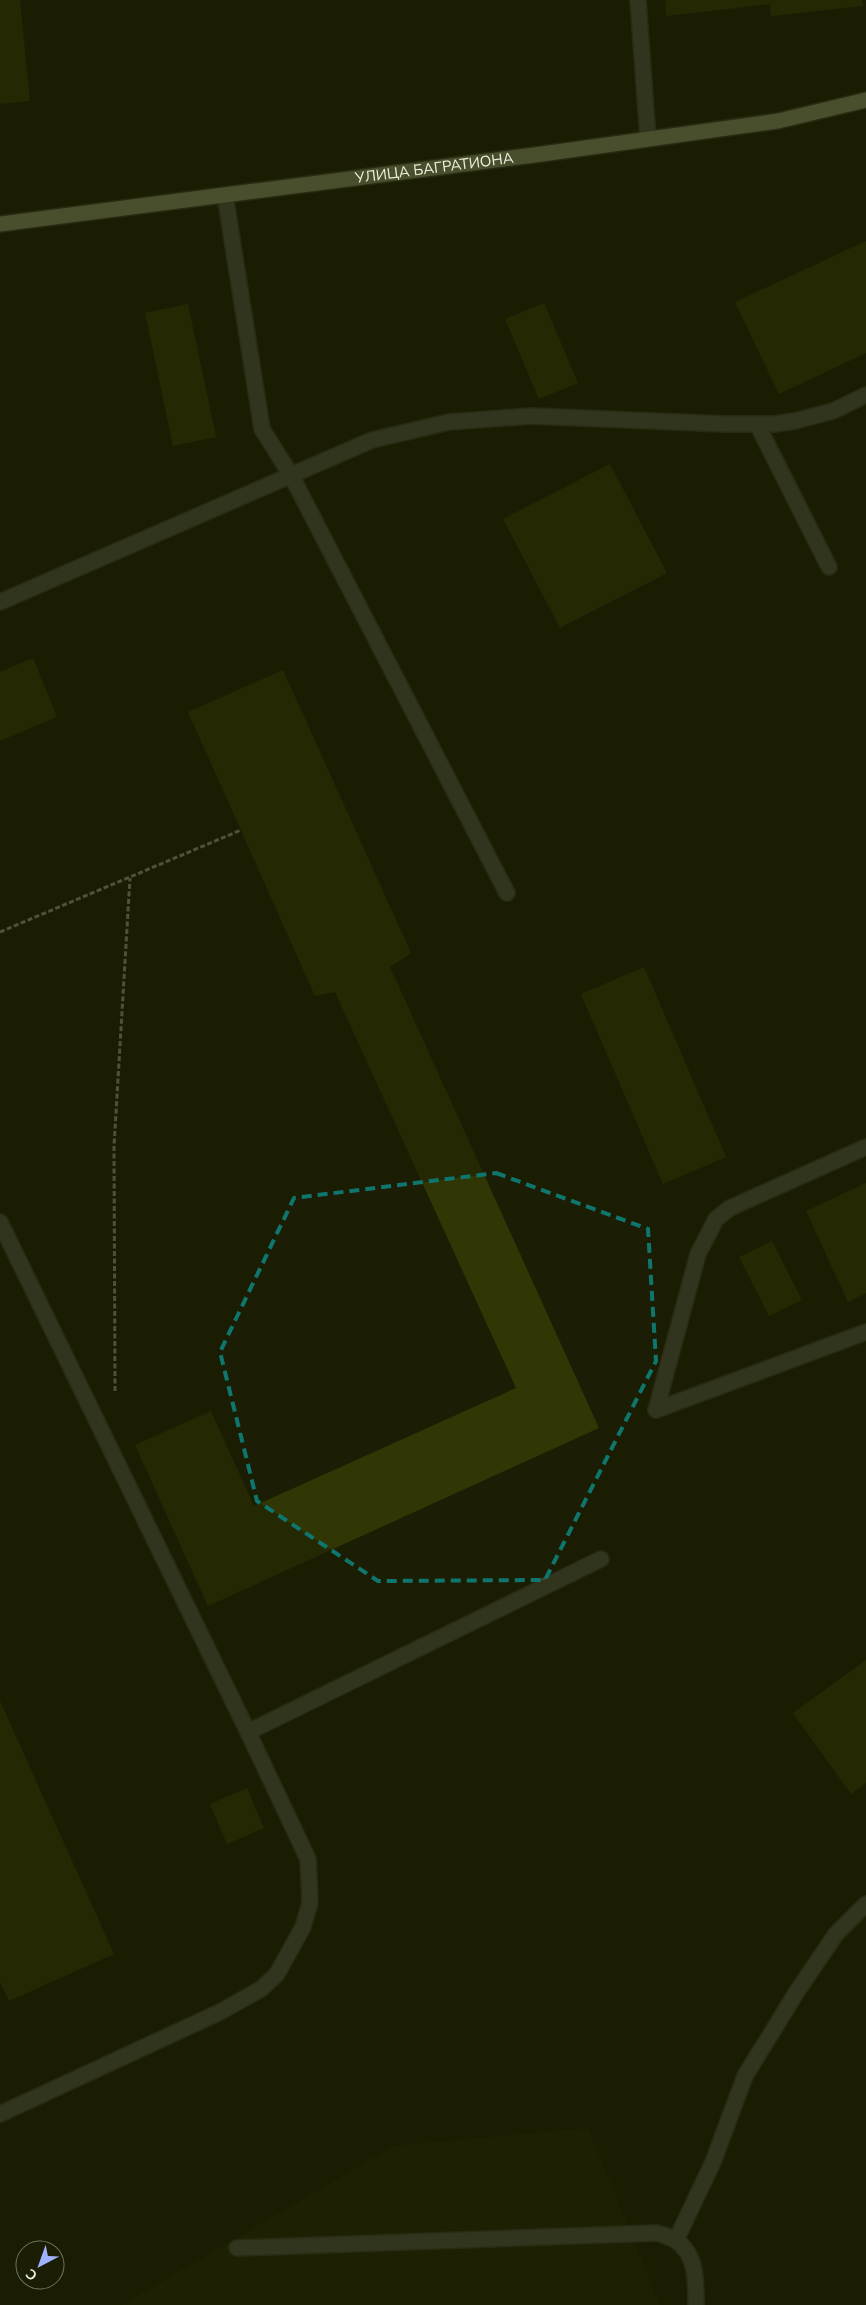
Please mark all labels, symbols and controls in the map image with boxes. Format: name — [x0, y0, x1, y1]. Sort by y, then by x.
street label: УЛИЦА БАГРАТИОНА — [353, 148, 515, 188]
north arrow — [15, 2240, 65, 2290]
text: С — [22, 2264, 42, 2285]

